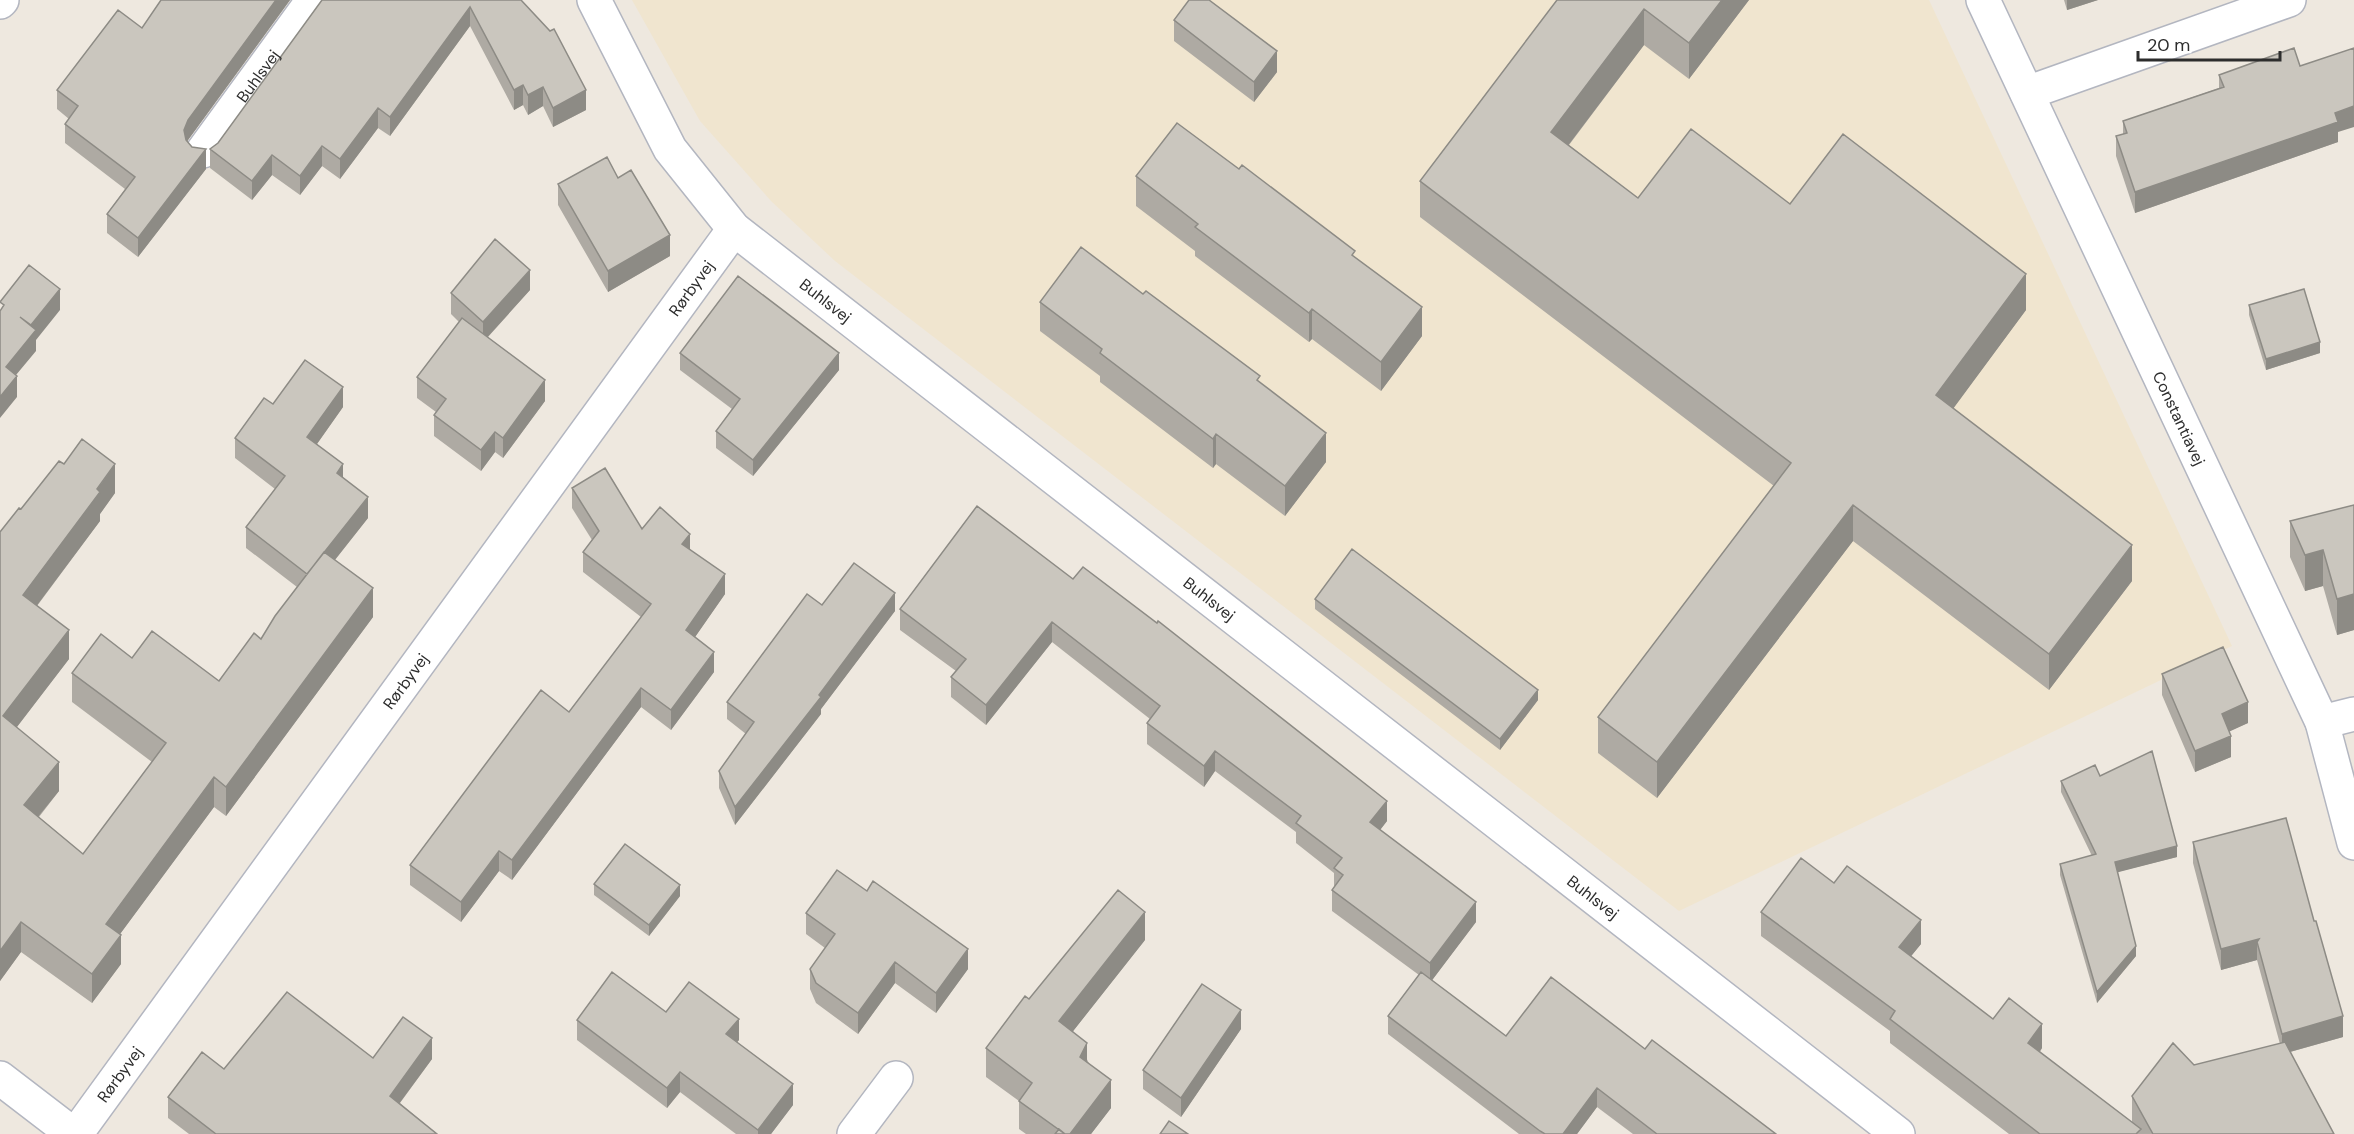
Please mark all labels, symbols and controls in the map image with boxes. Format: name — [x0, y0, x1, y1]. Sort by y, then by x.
scale bar — [2138, 24, 2280, 62]
text: 20 m — [2147, 33, 2190, 57]
street label: Buhlsvej — [232, 45, 284, 106]
street label: Rørbyvej — [664, 256, 719, 320]
street label: Buhlsvej — [796, 274, 856, 327]
street label: Constantiavej — [2148, 368, 2210, 469]
street label: Buhlsvej — [1179, 572, 1240, 625]
street label: Rørbyvej — [378, 649, 433, 713]
street label: Buhlsvej — [1563, 870, 1623, 924]
street label: Rørbyvej — [92, 1042, 147, 1106]

